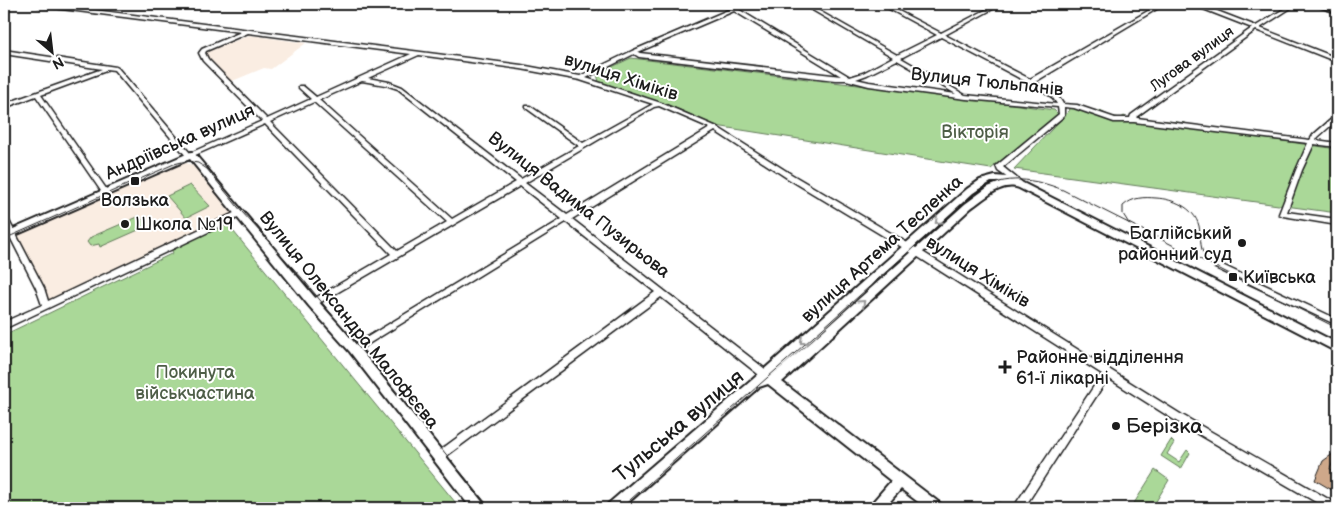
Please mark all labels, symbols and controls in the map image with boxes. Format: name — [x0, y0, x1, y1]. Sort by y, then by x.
street label: Лугова вулиця — [1145, 22, 1238, 96]
north arrow — [28, 28, 78, 78]
street label: вулиця Хіміків — [561, 49, 681, 105]
text: N — [49, 53, 67, 73]
street label: Вулиця Тюльпанів — [910, 64, 1065, 101]
street label: Андріївська вулиця — [101, 100, 258, 185]
park label: Вікторія — [941, 122, 1009, 143]
street label: Вулиця Вадима Пузирьова — [484, 128, 674, 283]
street label: вулиця Артема Тесленка — [797, 171, 967, 327]
marker: Волзька — [129, 175, 141, 187]
place label: Волзька — [101, 190, 170, 211]
street label: Вулиця Олександра Малофєєва — [255, 207, 443, 433]
place label: Школа №19 — [135, 214, 233, 235]
one-way arrow — [934, 215, 943, 224]
marker: Школа №19 — [119, 218, 131, 230]
place label: Баглійський районний суд — [1118, 223, 1232, 265]
street label: вулиця Хіміків — [922, 232, 1034, 313]
marker: Баглійський районний суд — [1236, 237, 1248, 249]
place label: Київська — [1243, 267, 1316, 288]
marker: Київська — [1227, 271, 1239, 283]
one-way arrow — [857, 300, 866, 309]
one-way arrow — [800, 335, 809, 344]
place label: Районне відділення 61-ї лікарні — [1016, 347, 1184, 389]
marker: Районне відділення 61-ї лікарні — [998, 360, 1012, 374]
park label: Покинута військчастина — [135, 362, 255, 404]
street label: Тульська вулиця — [609, 364, 749, 488]
place label: Берізка — [1126, 414, 1203, 439]
marker: Берізка — [1110, 420, 1122, 432]

